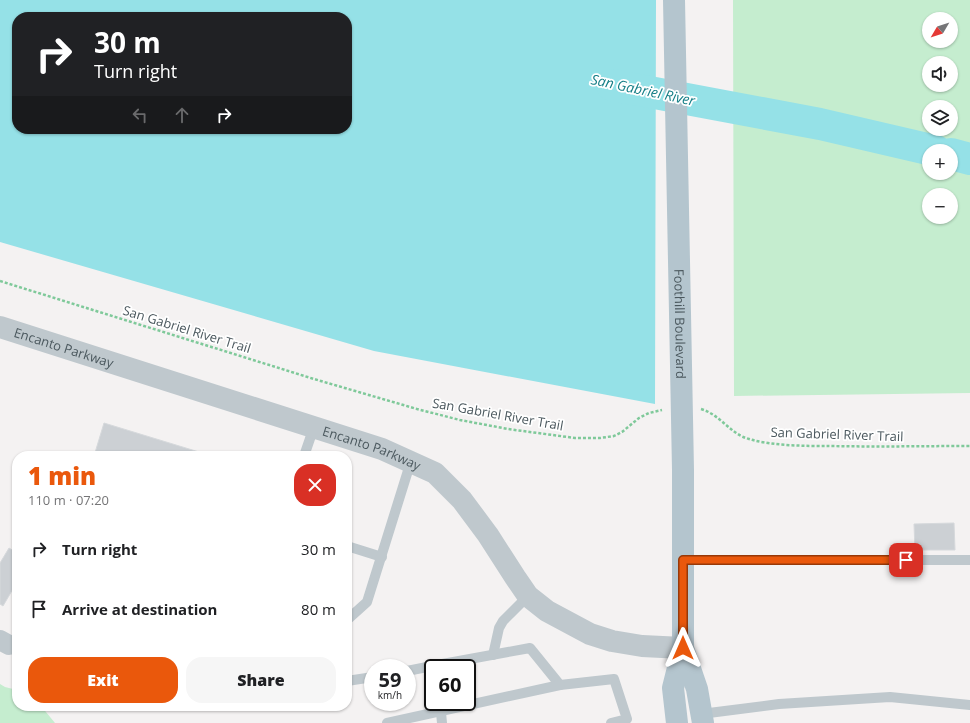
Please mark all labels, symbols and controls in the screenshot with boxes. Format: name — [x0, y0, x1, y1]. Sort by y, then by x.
north arrow — [922, 12, 958, 48]
map controls — [922, 12, 958, 224]
text: 30 m — [94, 23, 161, 61]
icon: right — [28, 28, 80, 80]
button: sound — [922, 56, 958, 92]
text: Turn right — [94, 59, 177, 83]
water label: San Gabriel River — [589, 69, 697, 110]
button: layers — [922, 100, 958, 136]
icon: left — [129, 104, 151, 126]
icon: ahead — [171, 104, 193, 126]
icon: right — [213, 104, 235, 126]
button: + — [922, 144, 958, 180]
button: − — [922, 188, 958, 224]
street label: Foothill Boulevard — [670, 269, 690, 379]
street label: San Gabriel River Trail — [121, 301, 253, 357]
street label: Encanto Parkway — [12, 323, 116, 372]
street label: San Gabriel River Trail — [431, 394, 565, 434]
street label: Encanto Parkway — [320, 422, 424, 475]
street label: San Gabriel River Trail — [770, 423, 904, 445]
text: 1 min — [28, 459, 96, 492]
button: close — [294, 464, 336, 506]
text: 110 m · 07:20 — [28, 491, 109, 509]
icon: right — [28, 538, 50, 560]
text: Turn right — [62, 539, 137, 559]
text: 30 m — [301, 539, 336, 559]
pin — [889, 543, 923, 577]
icon: arrive — [895, 549, 917, 571]
icon: arrive — [28, 598, 50, 620]
text: Arrive at destination — [62, 599, 217, 619]
text: 80 m — [301, 599, 336, 619]
position arrow — [662, 627, 704, 669]
button: Exit — [28, 657, 178, 703]
button: Share — [186, 657, 336, 703]
speed limit sign: 60 — [424, 659, 476, 711]
text: 59 — [379, 666, 401, 693]
text: km/h — [378, 688, 402, 702]

